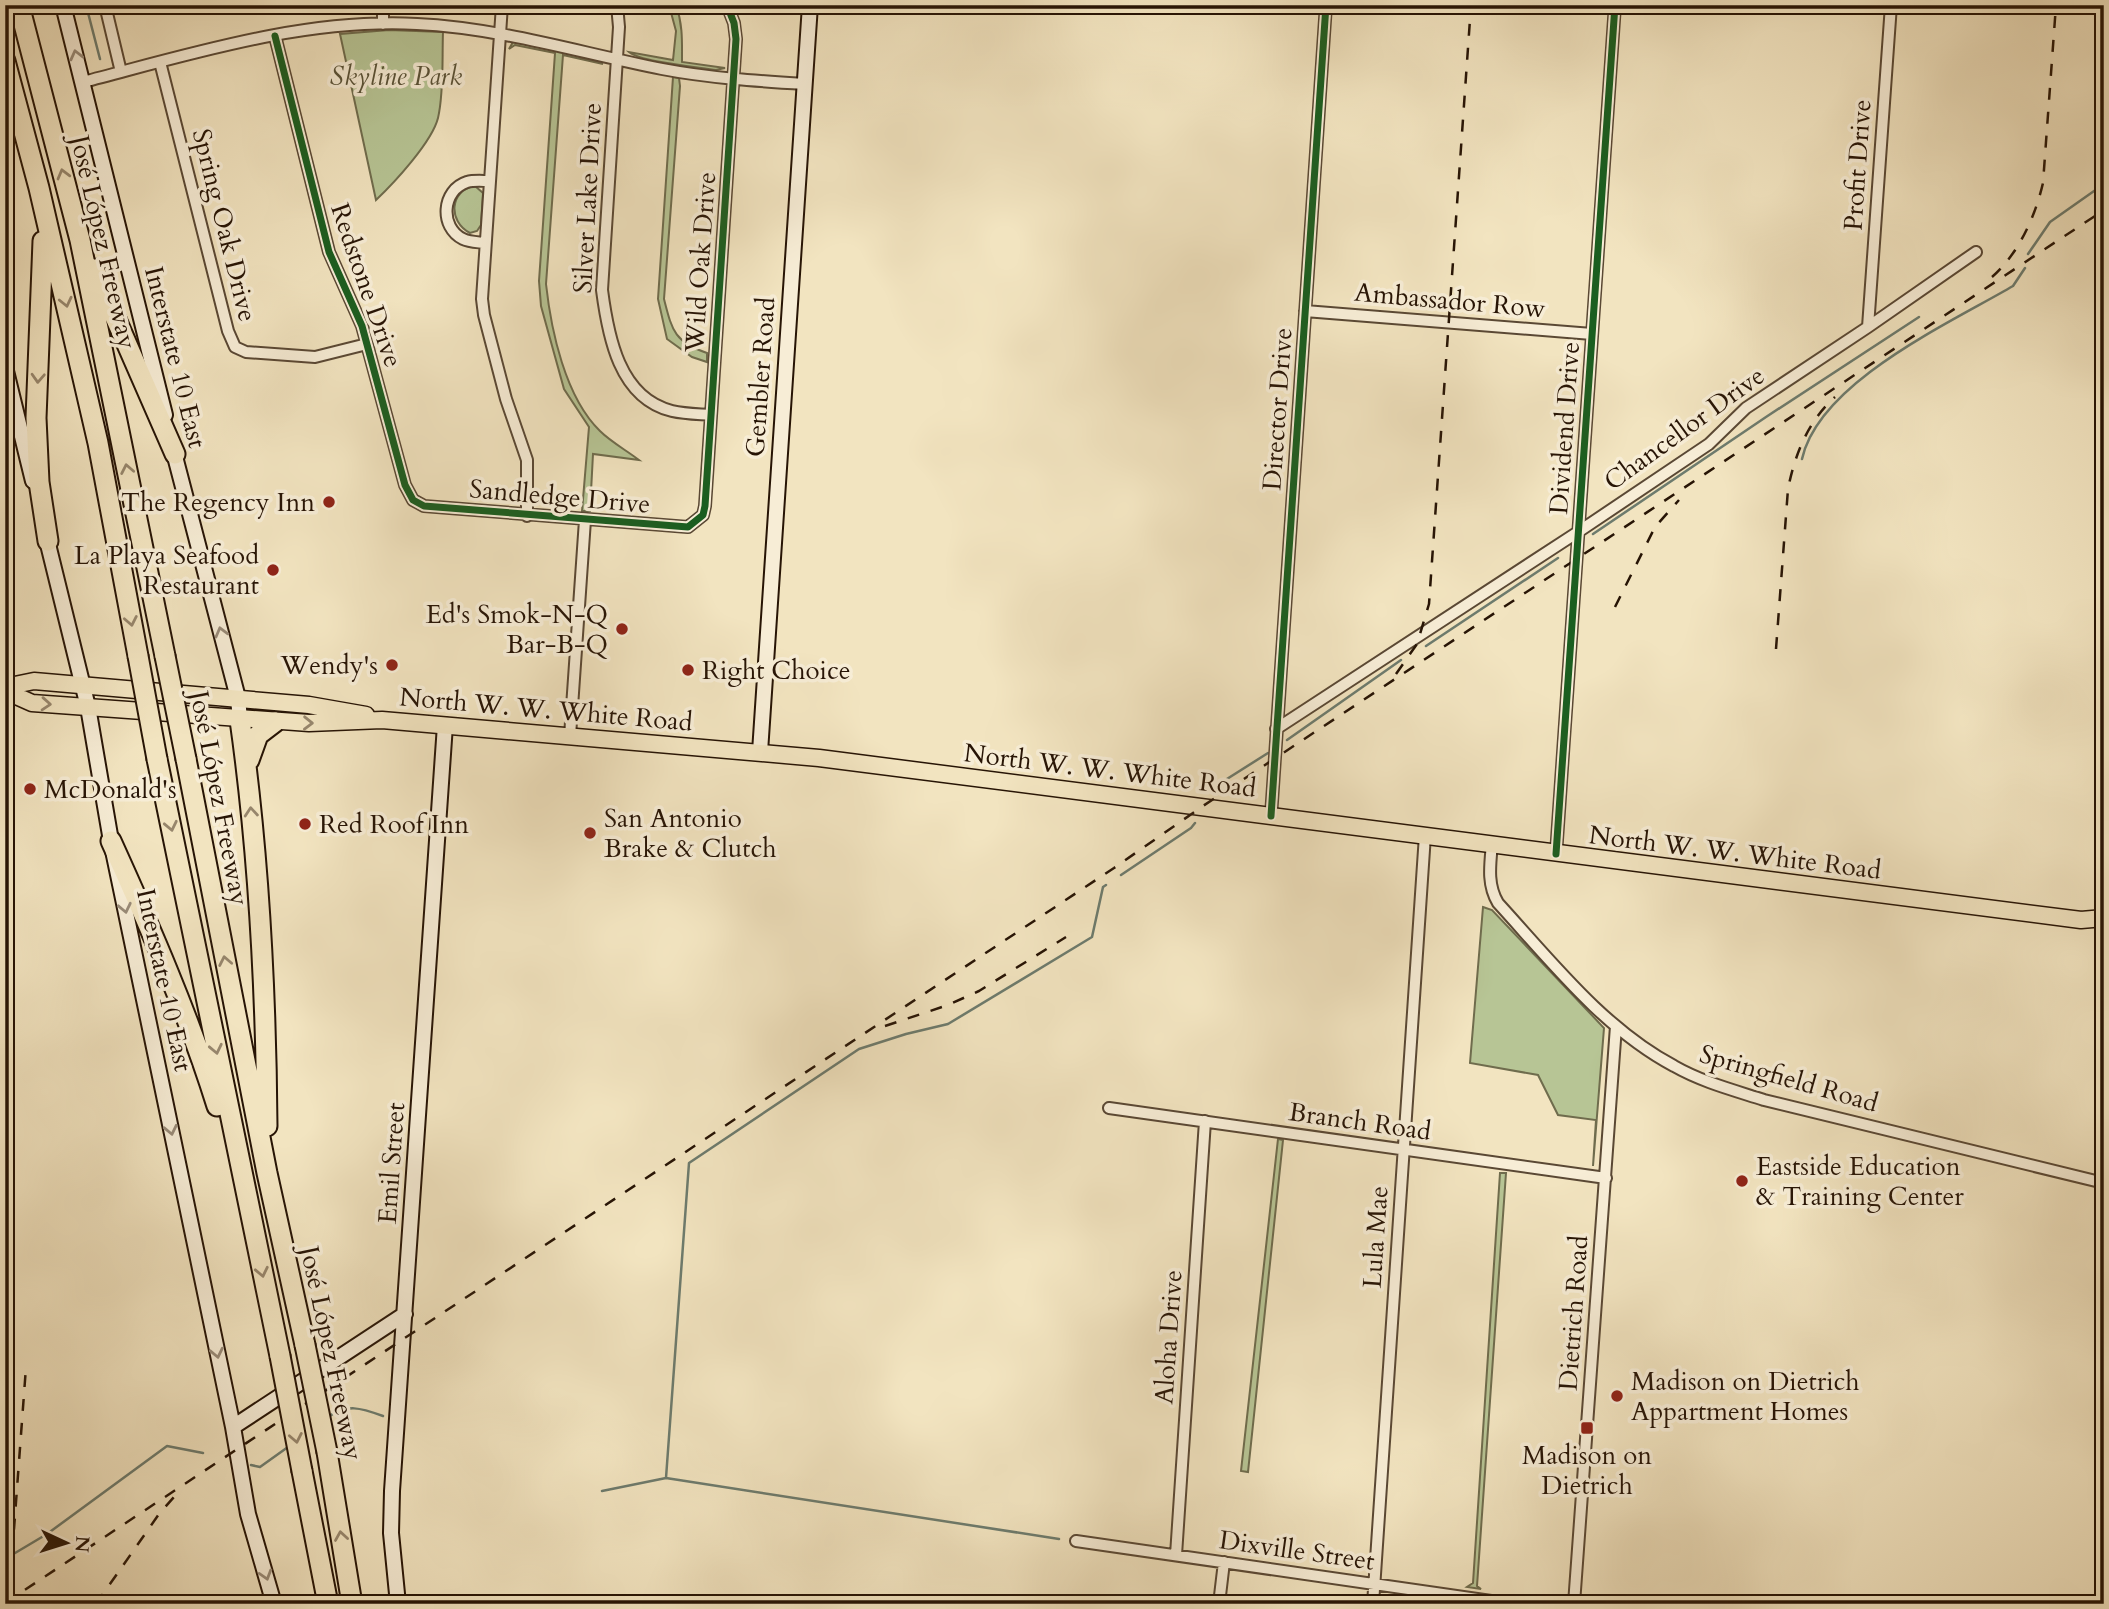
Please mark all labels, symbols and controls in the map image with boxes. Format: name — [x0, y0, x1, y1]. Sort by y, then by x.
one-way arrow — [70, 49, 84, 61]
park label: Skyline Park — [330, 59, 462, 94]
street label: Profit Drive — [1835, 98, 1880, 232]
street label: Silver Lake Drive — [565, 102, 610, 294]
street label: Spring Oak Drive — [184, 125, 265, 325]
street label: José López Freeway — [61, 128, 145, 353]
one-way arrow — [57, 168, 71, 180]
street label: Wild Oak Drive — [677, 171, 724, 355]
street label: Redstone Drive — [322, 199, 411, 372]
street label: Interstate 10 East — [136, 263, 215, 452]
street label: Ambassador Row — [1353, 275, 1547, 326]
one-way arrow — [58, 296, 72, 308]
street label: Gembler Road — [737, 296, 784, 458]
street label: Director Drive — [1254, 326, 1301, 492]
street label: Dividend Drive — [1541, 341, 1588, 516]
street label: Chancellor Drive — [1597, 358, 1772, 499]
one-way arrow — [30, 373, 45, 384]
one-way arrow — [121, 463, 136, 475]
street label: Sandledge Drive — [468, 471, 652, 522]
place label: The Regency Inn — [121, 485, 315, 520]
marker: The Regency Inn — [321, 494, 337, 510]
place label: La Playa Seafood Restaurant — [74, 538, 259, 603]
marker: La Playa Seafood Restaurant — [265, 562, 281, 578]
place label: Ed's Smok-N-Q Bar-B-Q — [426, 597, 608, 662]
one-way arrow — [123, 615, 138, 627]
marker: Ed's Smok-N-Q Bar-B-Q — [614, 621, 630, 637]
one-way arrow — [215, 626, 229, 638]
place label: Wendy's — [280, 648, 378, 683]
place label: Right Choice — [702, 653, 851, 688]
marker: Wendy's — [384, 657, 400, 673]
marker: Right Choice — [680, 662, 696, 678]
street label: North W. W. White Road — [398, 679, 694, 740]
street label: José López Freeway — [181, 684, 258, 909]
one-way arrow — [40, 696, 51, 711]
one-way arrow — [304, 715, 314, 731]
street label: North W. W. White Road — [962, 735, 1258, 806]
place label: McDonald's — [44, 772, 177, 807]
marker: McDonald's — [22, 781, 38, 797]
place label: San Antonio Brake & Clutch — [604, 801, 777, 866]
one-way arrow — [244, 806, 259, 817]
place label: Red Roof Inn — [319, 807, 469, 842]
marker: Red Roof Inn — [297, 816, 313, 832]
street label: North W. W. White Road — [1587, 817, 1883, 888]
one-way arrow — [162, 820, 177, 832]
marker: San Antonio Brake & Clutch — [582, 825, 598, 841]
street label: Interstate 10 East — [128, 885, 201, 1075]
one-way arrow — [116, 902, 131, 914]
one-way arrow — [219, 955, 234, 967]
street label: Springfield Road — [1696, 1036, 1882, 1121]
one-way arrow — [208, 1043, 223, 1055]
street label: Branch Road — [1286, 1094, 1434, 1149]
street label: Emil Street — [370, 1101, 413, 1225]
one-way arrow — [162, 1124, 177, 1136]
place label: Eastside Education & Training Center — [1756, 1149, 1964, 1214]
marker: Eastside Education & Training Center — [1734, 1173, 1750, 1189]
street label: Lula Mae — [1354, 1185, 1397, 1289]
street label: Dietrich Road — [1551, 1234, 1596, 1392]
street label: José López Freeway — [291, 1239, 371, 1464]
one-way arrow — [254, 1266, 269, 1278]
street label: Aloha Drive — [1146, 1269, 1191, 1405]
one-way arrow — [209, 1347, 224, 1359]
place label: Madison on Dietrich Appartment Homes — [1631, 1364, 1860, 1429]
marker: Madison on Dietrich Appartment Homes — [1609, 1388, 1625, 1404]
marker: Madison on Dietrich — [1579, 1420, 1595, 1436]
one-way arrow — [288, 1432, 303, 1443]
place label: Madison on Dietrich — [1522, 1438, 1652, 1503]
north arrow — [32, 1508, 102, 1578]
street label: Dixville Street — [1217, 1522, 1377, 1579]
one-way arrow — [334, 1531, 349, 1542]
text: N — [68, 1535, 96, 1554]
one-way arrow — [257, 1569, 272, 1581]

